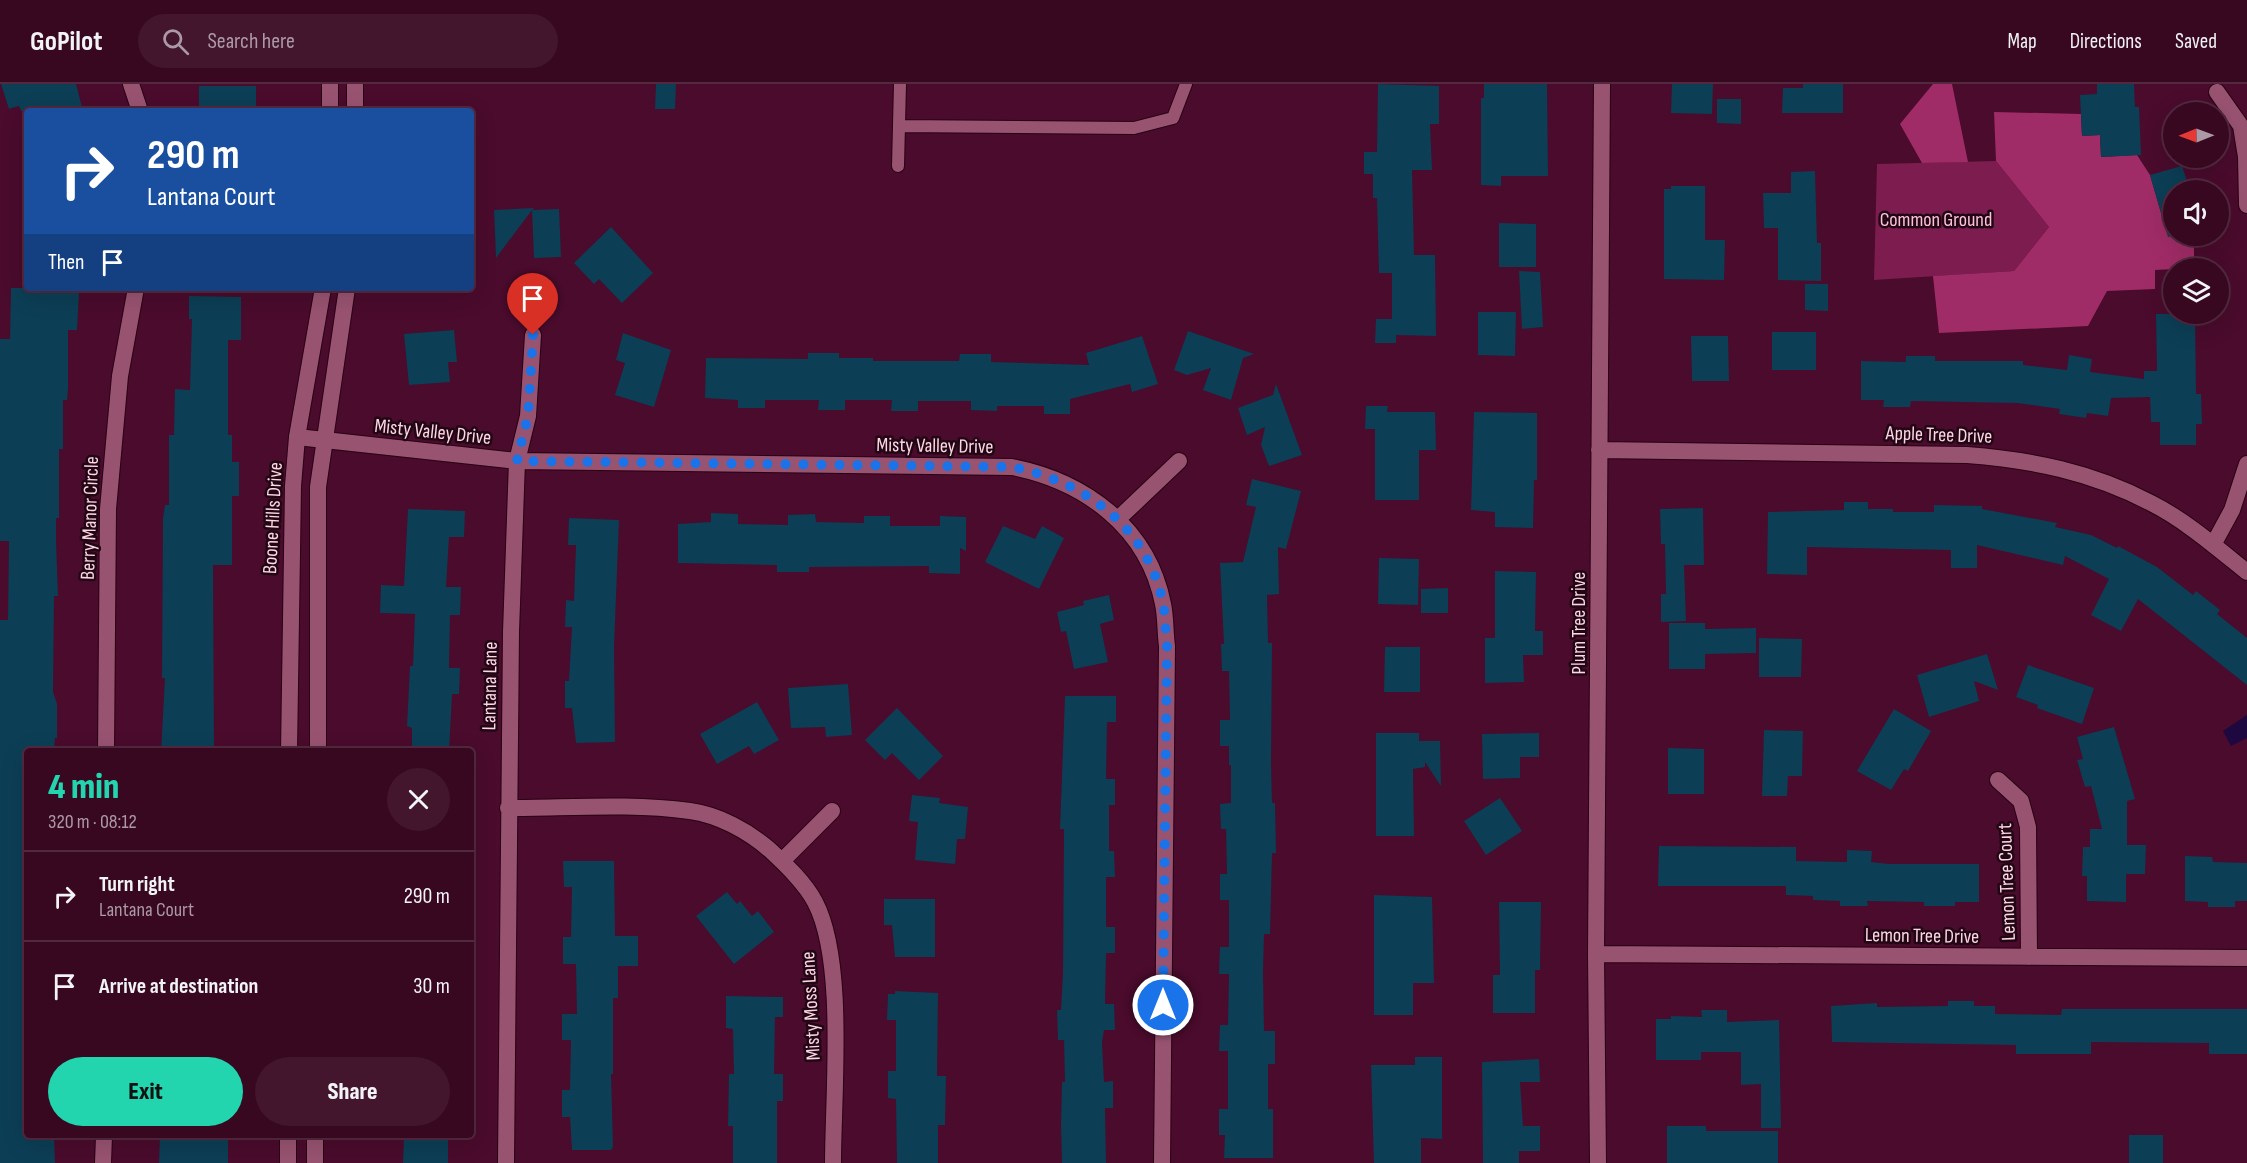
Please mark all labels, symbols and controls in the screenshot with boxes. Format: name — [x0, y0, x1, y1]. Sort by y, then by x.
search box — [138, 14, 558, 68]
text: GoPilot — [30, 25, 102, 58]
icon: search — [159, 25, 192, 58]
text: Search here — [207, 28, 295, 55]
text: Map — [2007, 29, 2037, 54]
text: Directions — [2070, 29, 2142, 54]
text: Saved — [2175, 29, 2217, 54]
north arrow — [2163, 102, 2229, 168]
map controls — [2163, 102, 2229, 324]
text: 290 m — [147, 130, 240, 181]
icon: right — [48, 132, 126, 210]
button: sound — [2163, 180, 2229, 246]
text: Lantana Court — [147, 181, 276, 213]
park label: Common Ground — [1880, 208, 1992, 232]
icon: arrive — [96, 246, 129, 279]
text: Then — [48, 249, 84, 276]
button: layers — [2163, 258, 2229, 324]
pin — [507, 273, 558, 335]
icon: arrive — [516, 282, 549, 315]
street label: Misty Valley Drive — [373, 414, 492, 450]
street label: Apple Tree Drive — [1884, 421, 1993, 449]
street label: Misty Valley Drive — [876, 433, 994, 459]
street label: Berry Manor Circle — [76, 456, 104, 580]
street label: Boone Hills Drive — [258, 462, 288, 575]
street label: Plum Tree Drive — [1567, 572, 1591, 674]
street label: Lantana Lane — [477, 641, 503, 731]
text: 4 min — [48, 766, 119, 809]
button: close — [387, 768, 450, 831]
text: 320 m · 08:12 — [48, 810, 137, 834]
street label: Lemon Tree Court — [1993, 823, 2021, 941]
text: Turn right — [99, 871, 175, 898]
icon: right — [48, 880, 81, 913]
text: 290 m — [404, 883, 450, 910]
text: Lantana Court — [99, 898, 194, 922]
street label: Lemon Tree Drive — [1865, 923, 1979, 949]
street label: Misty Moss Lane — [796, 951, 826, 1061]
icon: arrive — [48, 970, 81, 1003]
text: Arrive at destination — [99, 973, 258, 1000]
text: 30 m — [413, 973, 450, 1000]
position arrow — [1131, 973, 1195, 1037]
button: Exit — [48, 1057, 243, 1126]
button: Share — [255, 1057, 450, 1126]

